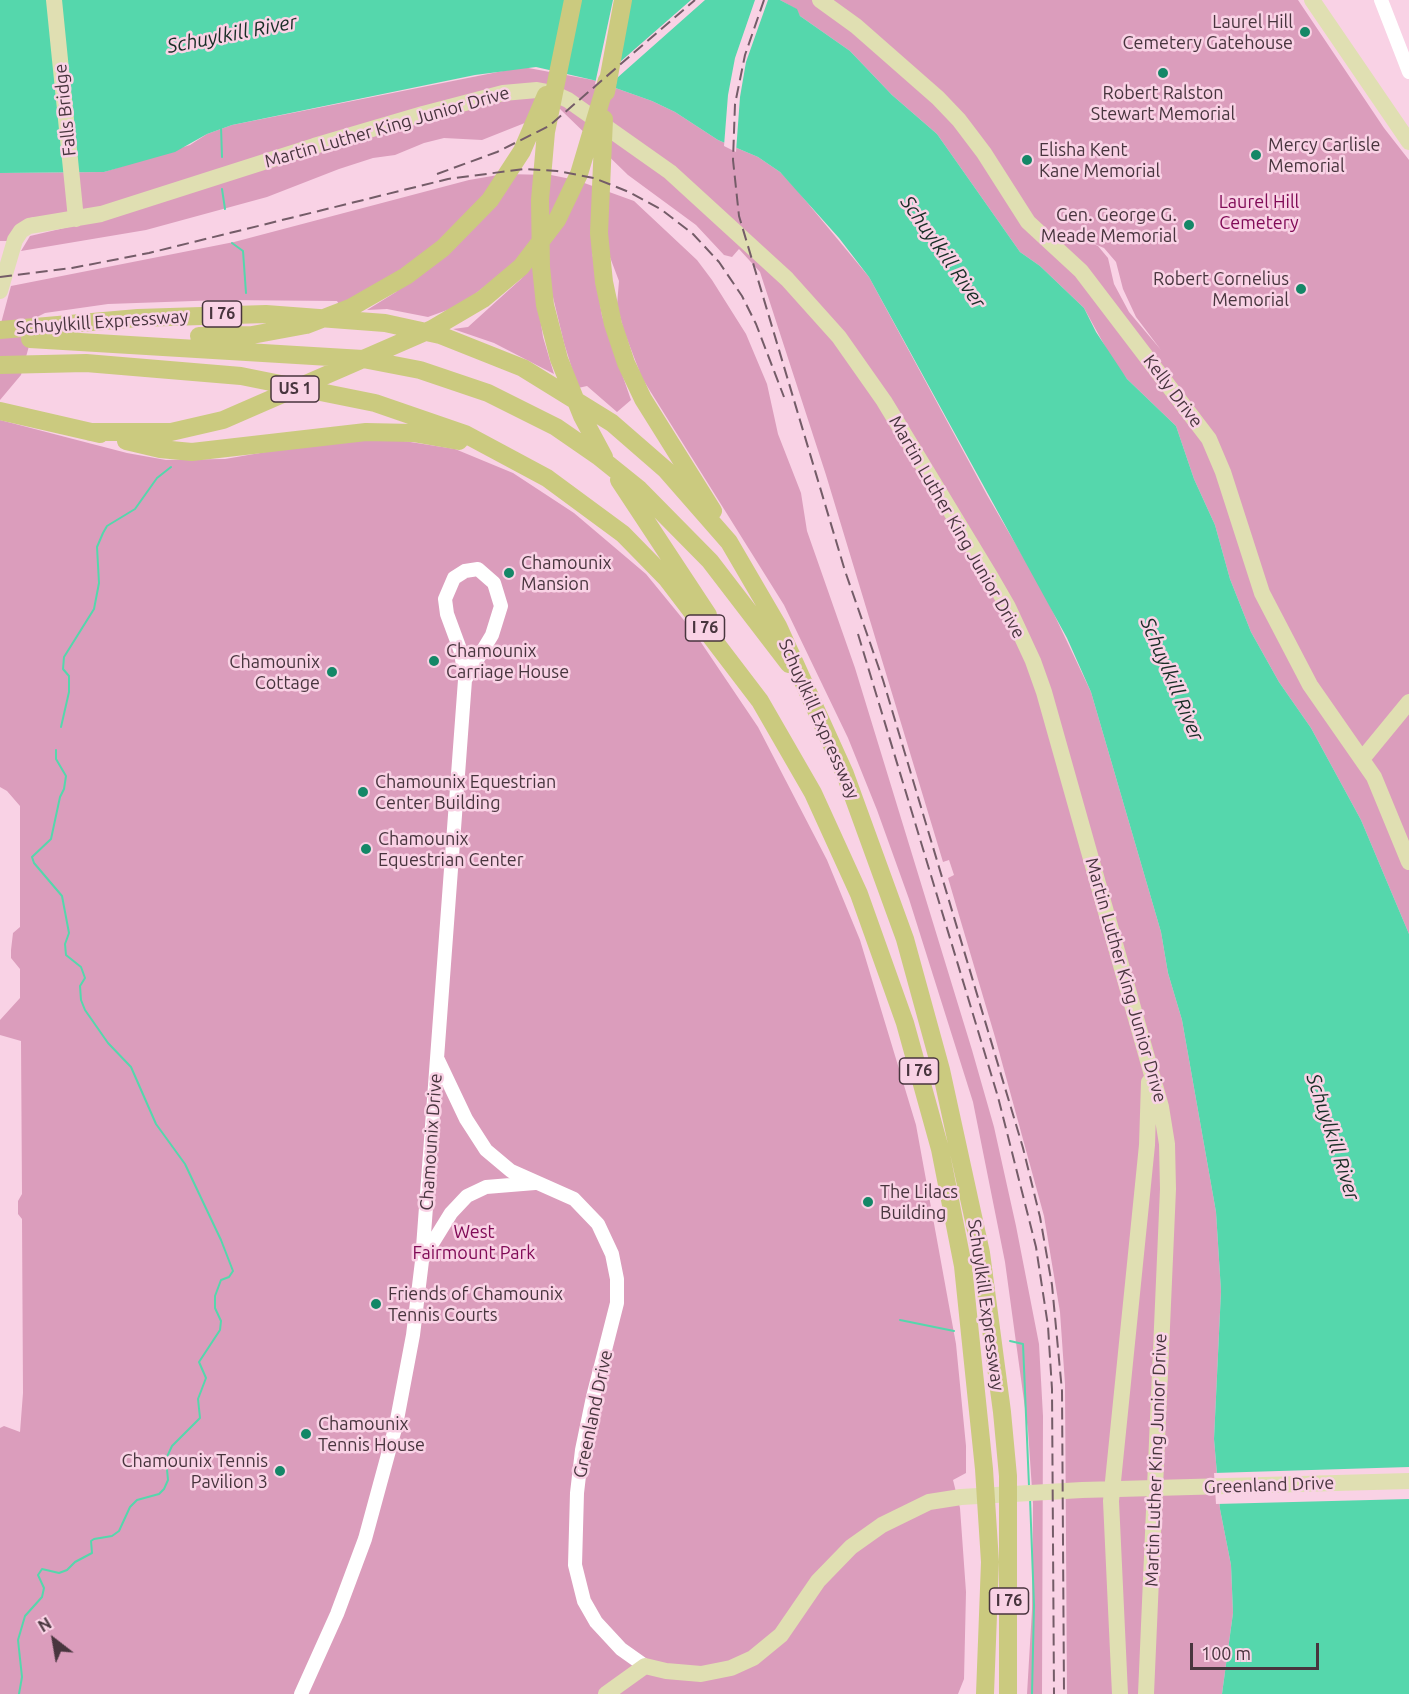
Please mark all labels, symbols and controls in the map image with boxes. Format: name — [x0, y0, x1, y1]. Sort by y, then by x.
water label: Schuylkill River — [165, 10, 299, 58]
place label: Laurel Hill Cemetery Gatehouse — [1123, 11, 1293, 54]
marker: Laurel Hill Cemetery Gatehouse — [1298, 25, 1312, 39]
street label: Falls Bridge — [49, 63, 81, 157]
marker: Robert Ralston Stewart Memorial — [1156, 66, 1170, 80]
street label: Martin Luther King Junior Drive — [262, 82, 512, 172]
place label: Robert Ralston Stewart Memorial — [1091, 82, 1235, 124]
place label: Mercy Carlisle Memorial — [1268, 134, 1380, 176]
place label: Elisha Kent Kane Memorial — [1039, 139, 1160, 182]
marker: Mercy Carlisle Memorial — [1249, 148, 1263, 162]
marker: Elisha Kent Kane Memorial — [1020, 153, 1034, 167]
water label: Schuylkill River — [895, 191, 991, 313]
park label: Laurel Hill Cemetery — [1219, 191, 1299, 234]
place label: Gen. George G. Meade Memorial — [1041, 204, 1177, 246]
marker: Gen. George G. Meade Memorial — [1182, 218, 1196, 232]
place label: Robert Cornelius Memorial — [1153, 268, 1289, 310]
marker: Robert Cornelius Memorial — [1294, 282, 1308, 296]
road number: I 76 — [202, 301, 242, 327]
street label: Schuylkill Expressway — [15, 305, 189, 339]
street label: Kelly Drive — [1139, 350, 1207, 432]
road number: US 1 — [271, 376, 319, 402]
street label: Martin Luther King Junior Drive — [884, 412, 1030, 642]
place label: Chamounix Mansion — [521, 552, 612, 594]
marker: Chamounix Mansion — [502, 566, 516, 580]
water label: Schuylkill River — [1135, 614, 1209, 744]
road number: I 76 — [686, 615, 724, 641]
street label: Schuylkill Expressway — [774, 636, 864, 802]
place label: Chamounix Carriage House — [446, 640, 569, 682]
place label: Chamounix Cottage — [229, 651, 320, 694]
marker: Chamounix Carriage House — [427, 654, 441, 668]
marker: Chamounix Cottage — [325, 665, 339, 679]
place label: Chamounix Equestrian Center Building — [375, 771, 556, 814]
marker: Chamounix Equestrian Center Building — [356, 785, 370, 799]
place label: Chamounix Equestrian Center — [378, 828, 524, 870]
marker: Chamounix Equestrian Center — [359, 842, 373, 856]
street label: Martin Luther King Junior Drive — [1081, 855, 1171, 1105]
road number: I 76 — [900, 1058, 938, 1084]
water label: Schuylkill River — [1301, 1071, 1365, 1203]
street label: Chamounix Drive — [415, 1073, 447, 1211]
place label: The Lilacs Building — [880, 1181, 958, 1224]
marker: The Lilacs Building — [861, 1195, 875, 1209]
street label: Schuylkill Expressway — [963, 1218, 1009, 1392]
park label: West Fairmount Park — [413, 1221, 535, 1264]
place label: Friends of Chamounix Tennis Courts — [388, 1283, 563, 1326]
marker: Friends of Chamounix Tennis Courts — [369, 1297, 383, 1311]
street label: Martin Luther King Junior Drive — [1141, 1333, 1171, 1587]
street label: Greenland Drive — [569, 1348, 617, 1480]
place label: Chamounix Tennis House — [318, 1413, 425, 1456]
marker: Chamounix Tennis House — [299, 1427, 313, 1441]
place label: Chamounix Tennis Pavilion 3 — [121, 1450, 268, 1492]
marker: Chamounix Tennis Pavilion 3 — [273, 1464, 287, 1478]
street label: Greenland Drive — [1203, 1472, 1335, 1498]
road number: I 76 — [990, 1588, 1028, 1614]
north arrow — [24, 1610, 84, 1670]
text: N — [35, 1614, 54, 1635]
scale bar — [1193, 1631, 1322, 1669]
text: 100 m — [1201, 1643, 1251, 1663]

